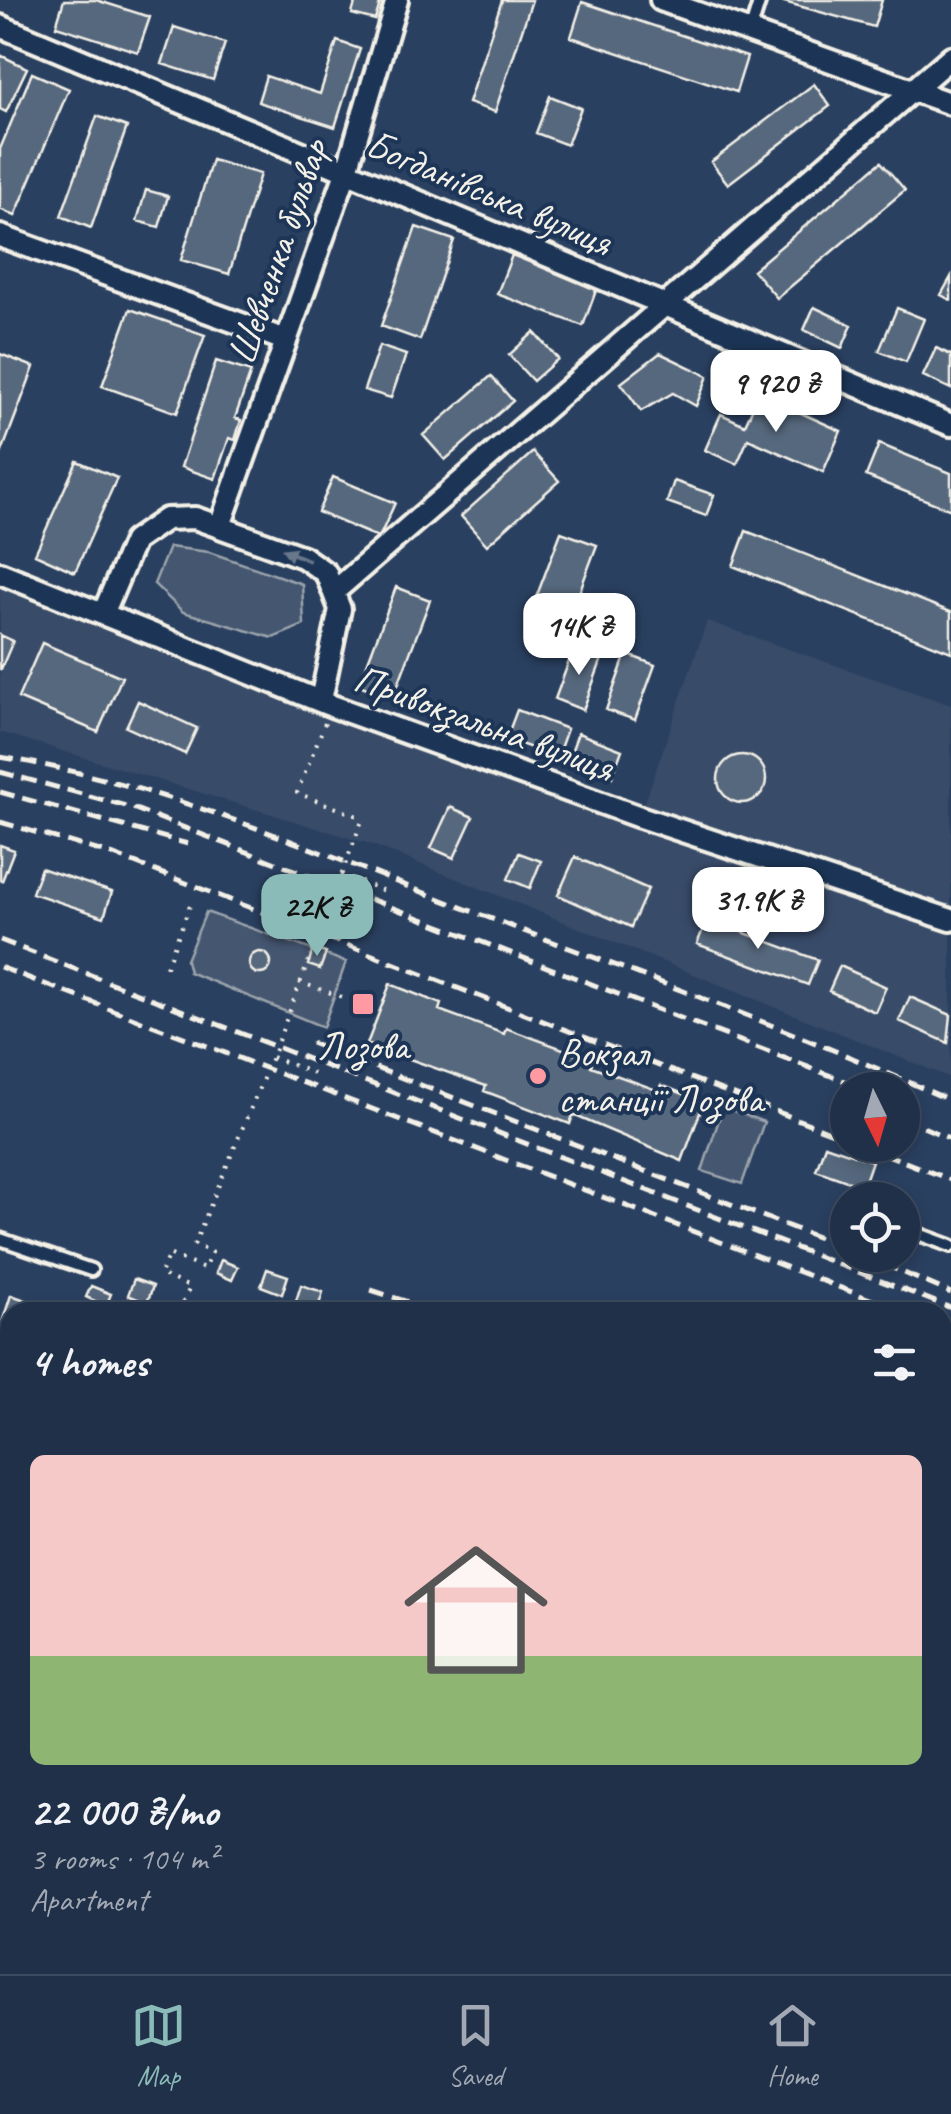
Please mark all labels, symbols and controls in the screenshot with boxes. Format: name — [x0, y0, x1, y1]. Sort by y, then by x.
street label: Богданівська вулиця — [359, 119, 621, 268]
street label: Шевченка бульвар — [216, 131, 341, 371]
pin: 9 920 ₴ — [684, 350, 868, 435]
text: 9 920 ₴ — [732, 362, 820, 403]
one-way arrow — [281, 547, 311, 563]
pin: 14K ₴ — [509, 593, 649, 678]
text: 14K ₴ — [545, 605, 613, 646]
street label: Привокзальна вулиця — [347, 653, 622, 794]
pin: 31.9K ₴ — [666, 867, 850, 952]
pin: 22K ₴ — [247, 874, 387, 959]
text: 31.9K ₴ — [714, 879, 802, 920]
text: 22K ₴ — [283, 886, 351, 927]
marker: Лозова — [350, 991, 376, 1017]
place label: Лозова — [318, 1021, 412, 1071]
place label: Вокзал станції Лозова — [558, 1028, 766, 1124]
marker: Вокзал станції Лозова — [527, 1065, 549, 1087]
north arrow — [830, 1072, 920, 1162]
map controls — [830, 1072, 920, 1272]
button: locate — [830, 1182, 920, 1272]
icon: filters — [867, 1335, 922, 1390]
text: 4 homes — [30, 1336, 149, 1389]
icon: home — [386, 1520, 566, 1700]
text: 22 000 ₴/mo — [30, 1785, 218, 1838]
text: 3 rooms · 104 m² — [30, 1838, 217, 1879]
text: Apartment — [30, 1879, 148, 1920]
tab: Map — [131, 1998, 186, 2093]
tab: Saved — [448, 1998, 503, 2093]
tab: Home — [765, 1998, 820, 2093]

